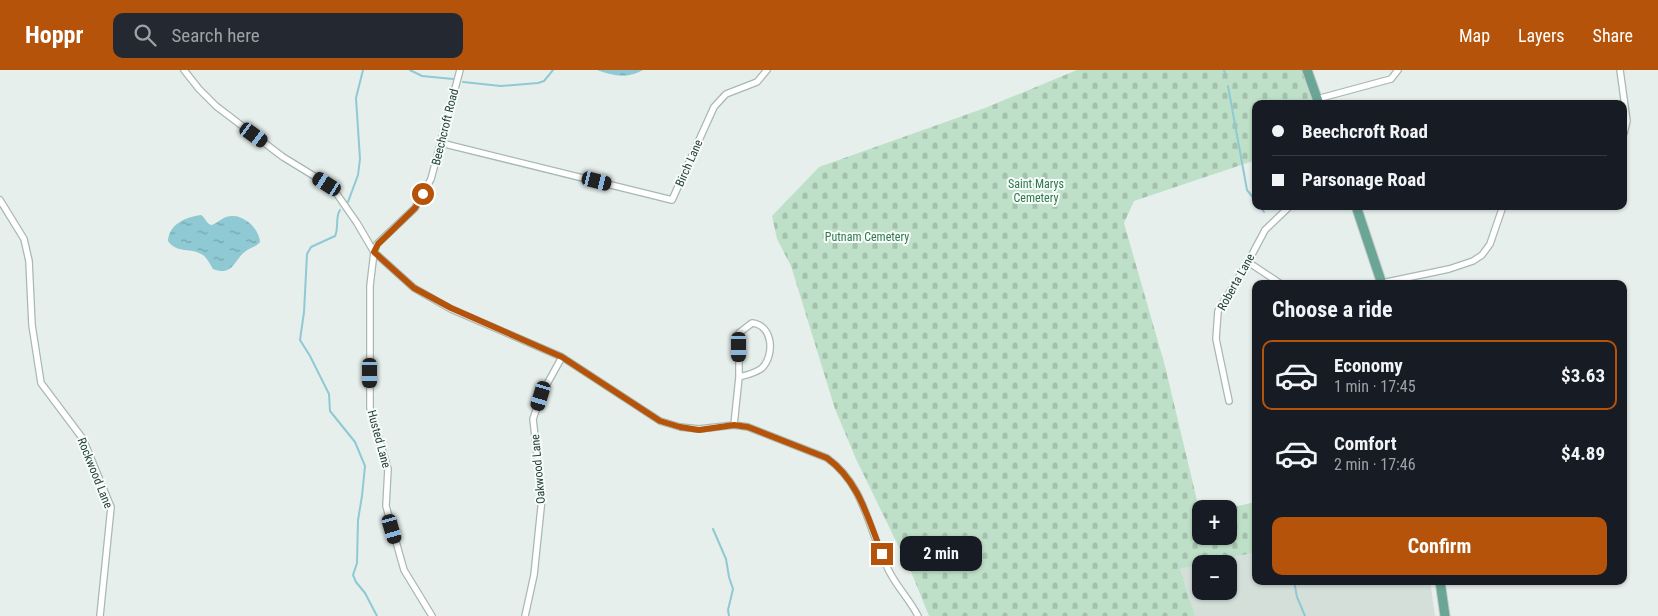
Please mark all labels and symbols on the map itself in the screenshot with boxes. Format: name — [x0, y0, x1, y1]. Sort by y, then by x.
street label: Beechcroft Road — [429, 87, 461, 167]
car — [237, 120, 270, 150]
street label: Birch Lane — [672, 137, 706, 189]
car — [310, 170, 343, 198]
car — [580, 170, 613, 192]
park label: Saint Marys Cemetery — [1008, 177, 1064, 205]
route start — [412, 183, 434, 205]
park label: Putnam Cemetery — [825, 230, 909, 244]
street label: Roberta Lane — [1215, 251, 1258, 313]
car — [731, 332, 746, 362]
car — [362, 358, 377, 388]
car — [529, 379, 552, 413]
street label: Husted Lane — [365, 408, 394, 470]
street label: Oakwood Lane — [528, 433, 548, 504]
street label: Rockwood Lane — [75, 436, 116, 511]
car — [380, 513, 403, 545]
callout: 2 min — [900, 536, 982, 572]
route end — [871, 543, 893, 565]

